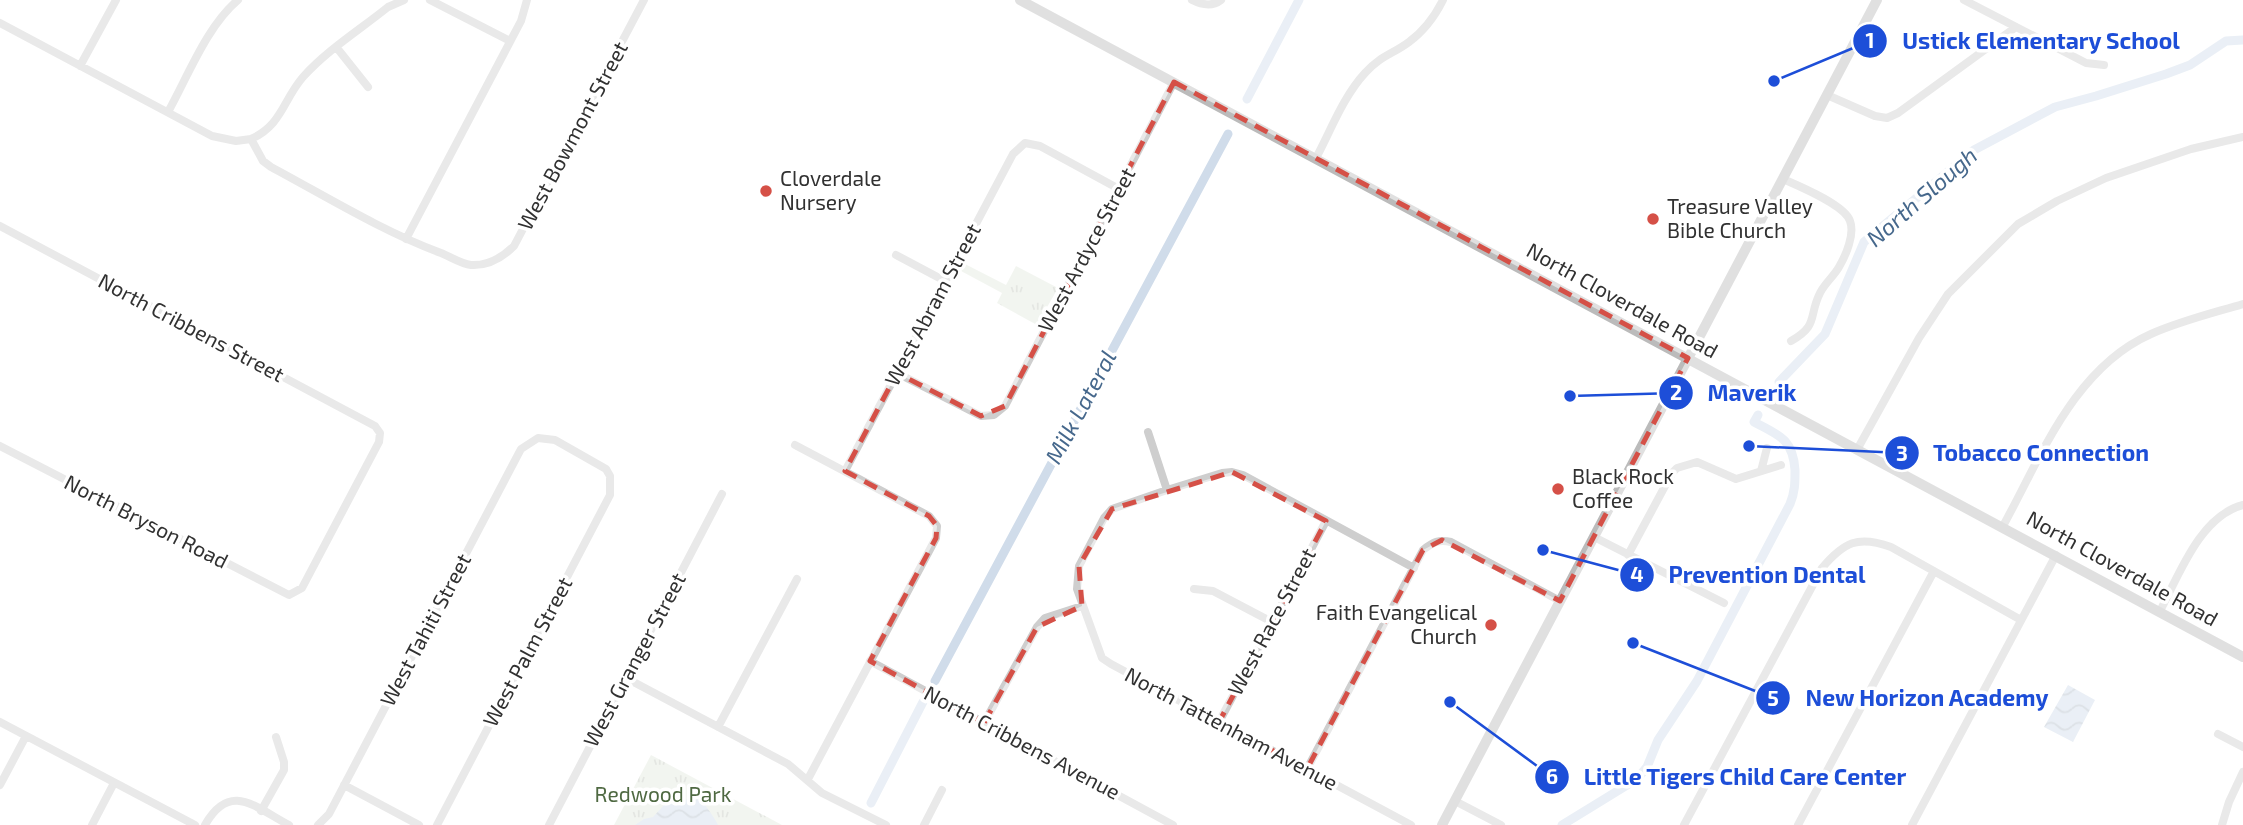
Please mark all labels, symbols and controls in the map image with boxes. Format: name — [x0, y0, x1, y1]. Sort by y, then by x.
callout: Ustick Elementary School — [1853, 19, 2194, 63]
text: Ustick Elementary School — [1902, 26, 2180, 54]
text: 1 — [1865, 27, 1875, 52]
street label: West Bowmont Street — [511, 37, 632, 234]
water label: North Slough — [1860, 141, 1982, 252]
street label: West Ardyce Street — [1032, 163, 1140, 336]
place label: Cloverdale Nursery — [780, 165, 882, 214]
marker: Cloverdale Nursery — [758, 183, 774, 199]
place label: Treasure Valley Bible Church — [1667, 193, 1813, 242]
marker: Treasure Valley Bible Church — [1645, 211, 1661, 227]
street label: West Abram Street — [878, 219, 985, 390]
street label: North Cloverdale Road — [1523, 237, 1723, 363]
street label: North Cribbens Street — [95, 267, 289, 386]
water label: Milk Lateral — [1039, 345, 1122, 468]
callout: Maverik — [1659, 371, 1811, 415]
text: Maverik — [1708, 378, 1797, 406]
text: 2 — [1670, 379, 1682, 404]
callout: Tobacco Connection — [1884, 431, 2163, 475]
text: Tobacco Connection — [1933, 438, 2149, 466]
text: 3 — [1896, 440, 1908, 465]
place label: Black Rock Coffee — [1572, 463, 1674, 512]
street label: North Bryson Road — [61, 469, 233, 573]
marker: Black Rock Coffee — [1550, 481, 1566, 497]
street label: North Cloverdale Road — [2023, 505, 2223, 631]
street label: West Race Street — [1221, 543, 1320, 699]
street label: West Tahiti Street — [374, 549, 475, 710]
callout: Prevention Dental — [1619, 553, 1879, 597]
text: Prevention Dental — [1668, 560, 1866, 588]
text: 4 — [1630, 561, 1644, 586]
street label: West Granger Street — [577, 568, 690, 751]
street label: West Palm Street — [477, 572, 577, 730]
place label: Faith Evangelical Church — [1316, 599, 1478, 648]
marker: Faith Evangelical Church — [1483, 617, 1499, 633]
street label: North Tattenham Avenue — [1121, 661, 1342, 794]
callout: New Horizon Academy — [1756, 676, 2063, 720]
street label: North Cribbens Avenue — [920, 679, 1125, 804]
text: New Horizon Academy — [1806, 683, 2048, 711]
text: 5 — [1767, 685, 1779, 710]
callout: Little Tigers Child Care Center — [1535, 755, 1921, 799]
text: Little Tigers Child Care Center — [1584, 762, 1906, 790]
text: 6 — [1546, 763, 1558, 788]
park label: Redwood Park — [595, 781, 732, 806]

